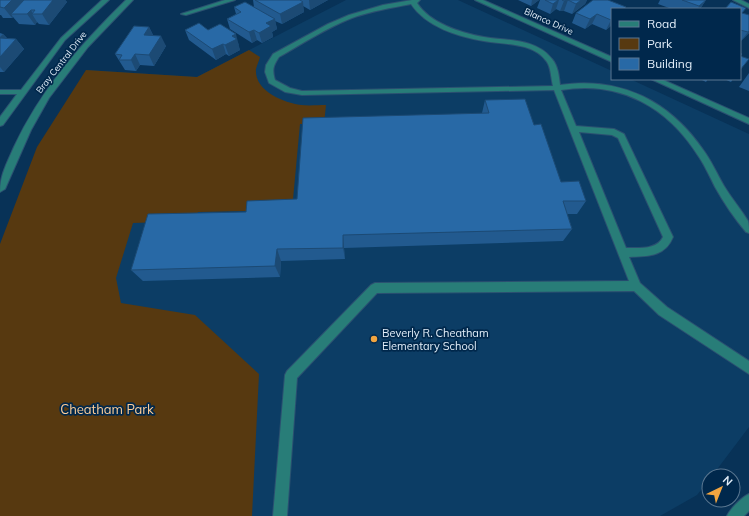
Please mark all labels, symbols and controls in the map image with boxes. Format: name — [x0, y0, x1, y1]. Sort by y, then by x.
street label: Blanco Drive — [523, 5, 575, 37]
legend — [611, 8, 741, 80]
text: Road — [647, 16, 676, 31]
street label: Bray Central Drive — [33, 29, 90, 96]
text: Park — [647, 36, 673, 51]
text: Building — [647, 56, 692, 71]
place label: Beverly R. Cheatham Elementary School — [382, 326, 489, 353]
marker: Beverly R. Cheatham Elementary School — [369, 334, 379, 344]
park label: Cheatham Park — [60, 401, 154, 417]
north arrow — [701, 468, 741, 508]
text: N — [720, 473, 736, 489]

